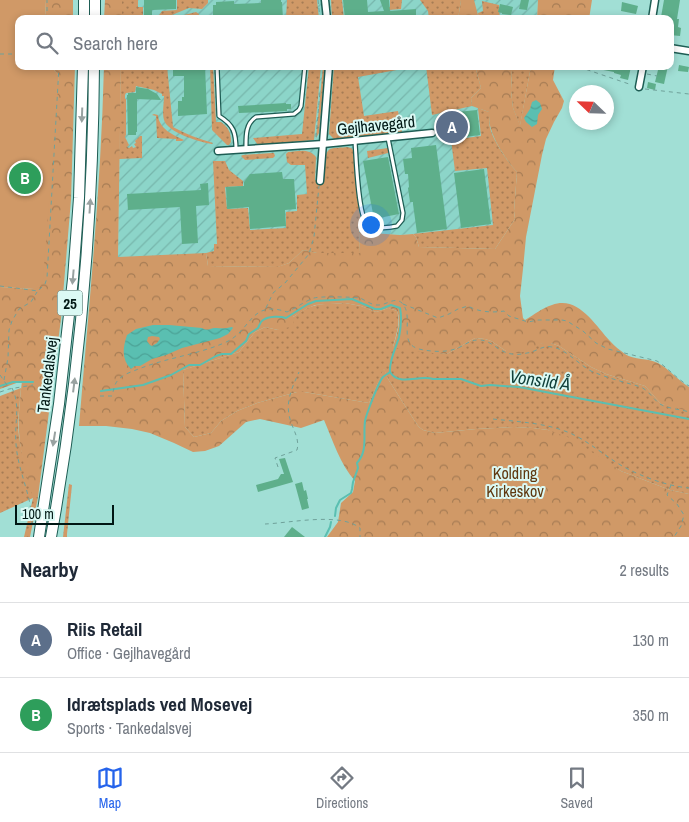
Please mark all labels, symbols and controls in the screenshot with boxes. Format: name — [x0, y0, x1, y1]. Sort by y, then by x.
search box — [15, 15, 674, 70]
icon: search — [33, 29, 61, 57]
text: Search here — [73, 30, 158, 56]
north arrow — [569, 85, 614, 130]
one-way arrow — [78, 107, 86, 123]
pin: A — [436, 108, 468, 146]
street label: Gejlhavegård — [336, 110, 416, 140]
pin: B — [9, 159, 41, 197]
one-way arrow — [86, 197, 94, 213]
your location — [358, 212, 384, 238]
one-way arrow — [69, 269, 77, 285]
road number: 25 — [58, 290, 82, 316]
street label: Tankedalsvej — [31, 336, 63, 414]
water label: Vonsild Å — [508, 363, 572, 397]
one-way arrow — [70, 377, 78, 393]
one-way arrow — [50, 431, 58, 447]
park label: Kolding Kirkeskov — [486, 462, 544, 502]
scale bar — [15, 502, 114, 525]
text: 100 m — [22, 505, 54, 523]
text: Nearby — [20, 555, 78, 584]
text: 2 results — [619, 559, 669, 581]
text: Riis Retail — [67, 616, 142, 642]
text: A — [31, 629, 41, 651]
text: 130 m — [633, 629, 669, 651]
text: Office · Gejlhavegård — [67, 642, 191, 664]
text: Idrætsplads ved Mosevej — [67, 691, 252, 717]
text: B — [31, 704, 41, 726]
text: 350 m — [633, 704, 669, 726]
text: Sports · Tankedalsvej — [67, 717, 192, 739]
tab: Map — [96, 764, 124, 812]
tab: Directions — [316, 764, 368, 812]
tab: Saved — [560, 764, 593, 812]

